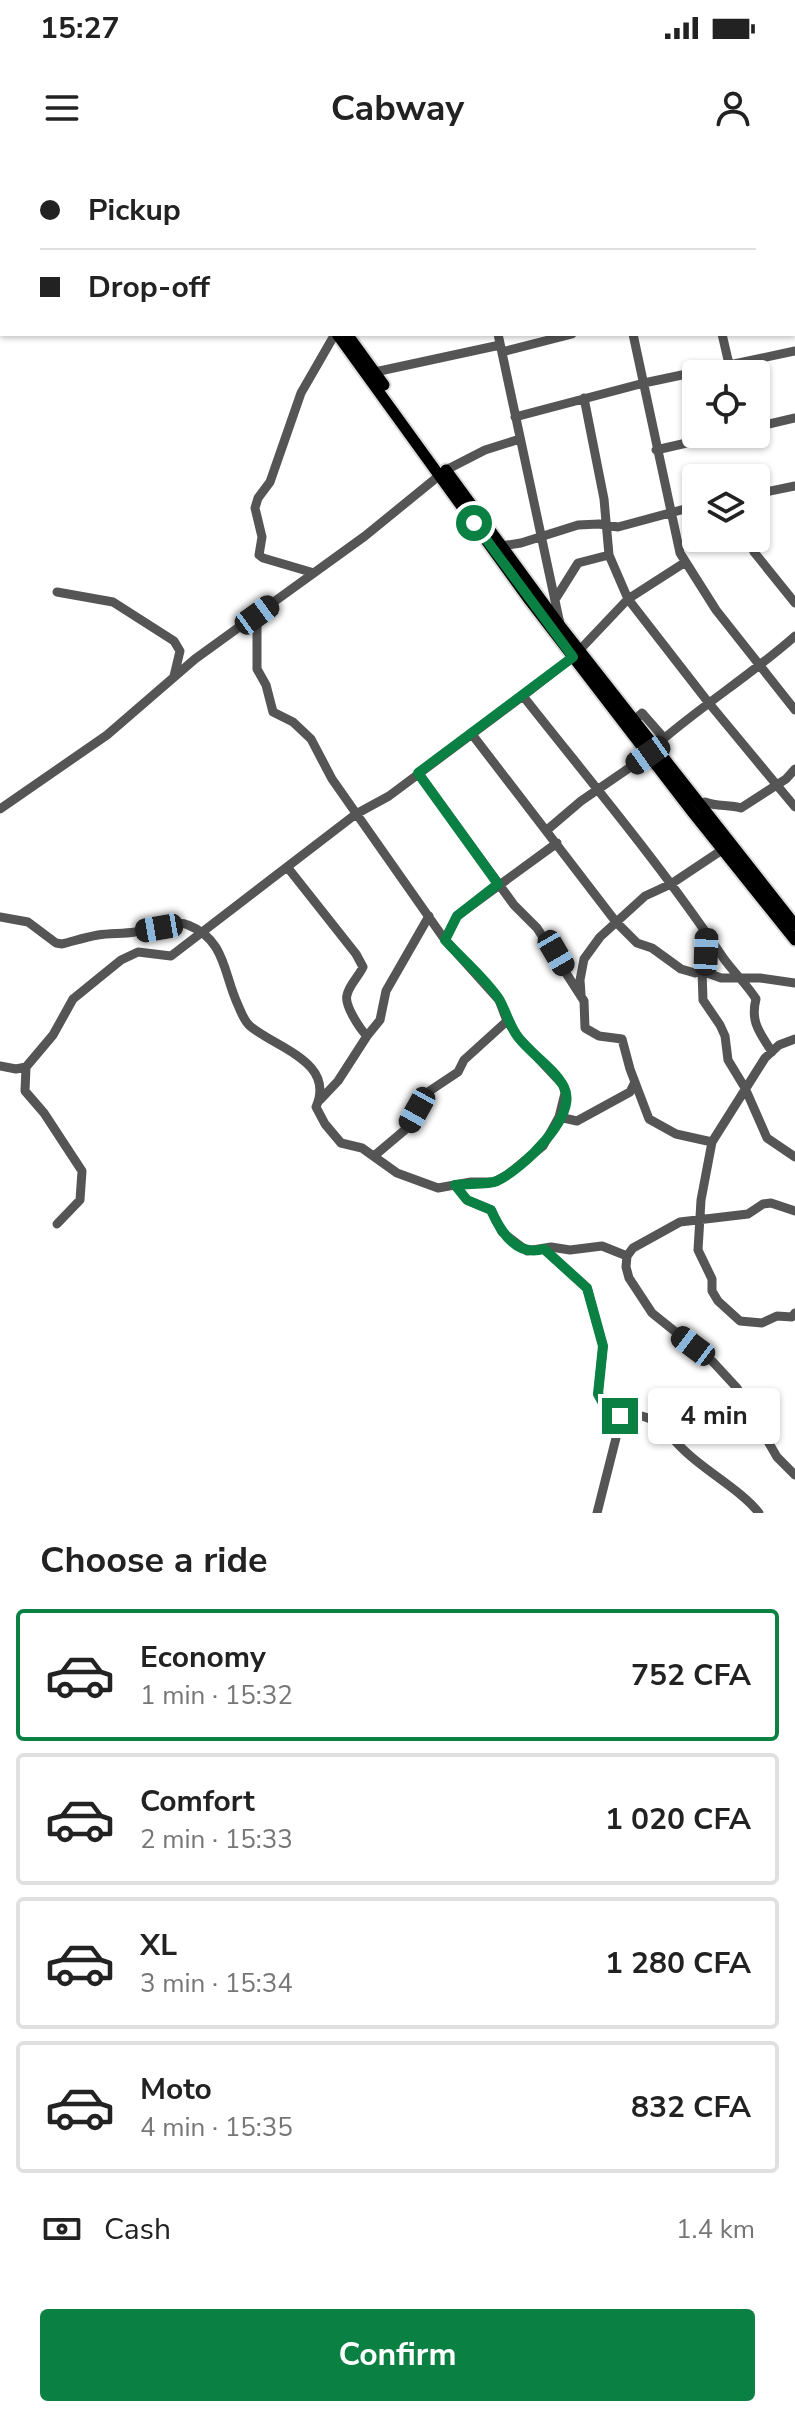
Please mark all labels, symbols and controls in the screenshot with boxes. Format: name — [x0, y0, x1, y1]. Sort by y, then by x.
text: 15:27 — [40, 8, 119, 49]
text: Cabway — [331, 84, 464, 133]
icon: menu — [40, 86, 84, 130]
icon: person — [711, 86, 755, 130]
text: Pickup — [88, 190, 181, 231]
text: Drop-off — [88, 267, 210, 308]
map controls — [682, 360, 770, 552]
button: locate — [682, 360, 770, 448]
button: layers — [682, 464, 770, 552]
route start — [456, 505, 492, 541]
car — [231, 591, 283, 639]
car — [621, 731, 675, 779]
car — [133, 912, 185, 944]
car — [534, 926, 578, 980]
car — [693, 928, 719, 976]
car — [395, 1083, 439, 1137]
car — [667, 1322, 719, 1370]
callout: 4 min — [648, 1388, 780, 1444]
route end — [602, 1398, 638, 1434]
text: 4 min — [680, 1398, 748, 1433]
text: Choose a ride — [40, 1536, 268, 1585]
text: Economy — [140, 1637, 266, 1678]
icon: car — [44, 1639, 116, 1711]
text: 752 CFA — [631, 1655, 751, 1696]
text: 1 min · 15:32 — [140, 1678, 293, 1713]
text: Comfort — [140, 1781, 255, 1822]
icon: car — [44, 1783, 116, 1855]
text: 1 020 CFA — [605, 1799, 751, 1840]
text: 2 min · 15:33 — [140, 1822, 293, 1857]
text: XL — [140, 1925, 177, 1966]
icon: car — [44, 1927, 116, 1999]
text: 1 280 CFA — [605, 1943, 751, 1984]
text: 3 min · 15:34 — [140, 1966, 293, 2001]
text: Moto — [140, 2069, 212, 2110]
icon: car — [44, 2071, 116, 2143]
text: 832 CFA — [631, 2087, 751, 2128]
text: 4 min · 15:35 — [140, 2110, 293, 2145]
icon: cash — [40, 2207, 84, 2251]
text: Cash — [104, 2209, 171, 2250]
text: 1.4 km — [676, 2212, 755, 2247]
button: Confirm — [40, 2309, 755, 2401]

